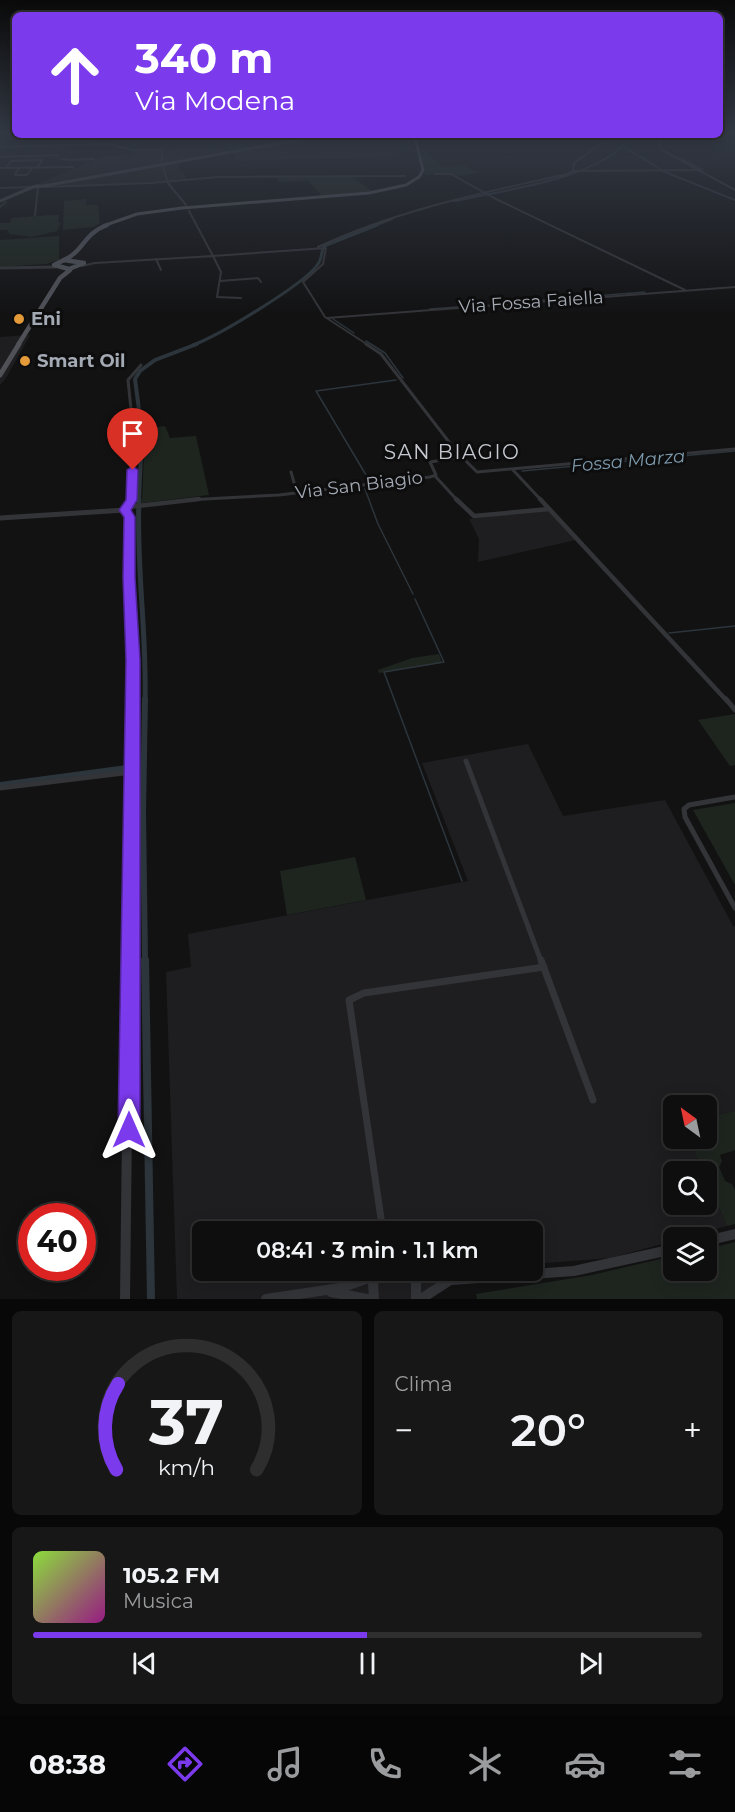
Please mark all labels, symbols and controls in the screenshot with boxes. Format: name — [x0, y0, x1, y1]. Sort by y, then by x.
text: 340 m — [135, 32, 273, 84]
icon: ahead — [36, 36, 114, 114]
text: Via Modena — [135, 84, 295, 117]
street label: Via Fossa Faiella — [458, 286, 604, 318]
place label: Eni — [31, 308, 61, 330]
marker: Eni — [12, 312, 26, 326]
place label: Smart Oil — [37, 350, 125, 372]
marker: Smart Oil — [18, 354, 32, 368]
pin — [107, 408, 158, 470]
icon: arrive — [116, 417, 149, 450]
district label: SAN BIAGIO — [384, 440, 520, 464]
water label: Fossa Marza — [570, 445, 686, 477]
street label: Via San Biagio — [294, 466, 424, 504]
north arrow — [663, 1095, 717, 1149]
map controls — [663, 1095, 717, 1281]
position arrow — [97, 1098, 161, 1162]
button: search — [663, 1161, 717, 1215]
speed limit sign: 40 — [18, 1203, 96, 1281]
button: layers — [663, 1227, 717, 1281]
text: 08:41 · 3 min · 1.1 km — [256, 1237, 479, 1264]
text: Clima — [395, 1372, 452, 1396]
text: 37 — [148, 1384, 224, 1460]
text: 20° — [511, 1402, 586, 1457]
text: − — [395, 1410, 413, 1450]
text: + — [683, 1410, 702, 1450]
text: km/h — [158, 1454, 215, 1480]
text: 105.2 FM — [123, 1562, 220, 1589]
text: Musica — [123, 1589, 194, 1613]
icon: previous — [128, 1647, 161, 1680]
icon: pause — [351, 1647, 384, 1680]
icon: next — [574, 1647, 607, 1680]
icon: directions — [164, 1743, 206, 1785]
icon: music — [264, 1743, 306, 1785]
icon: phone — [364, 1743, 406, 1785]
icon: climate — [464, 1743, 506, 1785]
icon: car — [564, 1743, 606, 1785]
icon: filters — [664, 1743, 706, 1785]
text: 08:38 — [29, 1748, 106, 1781]

